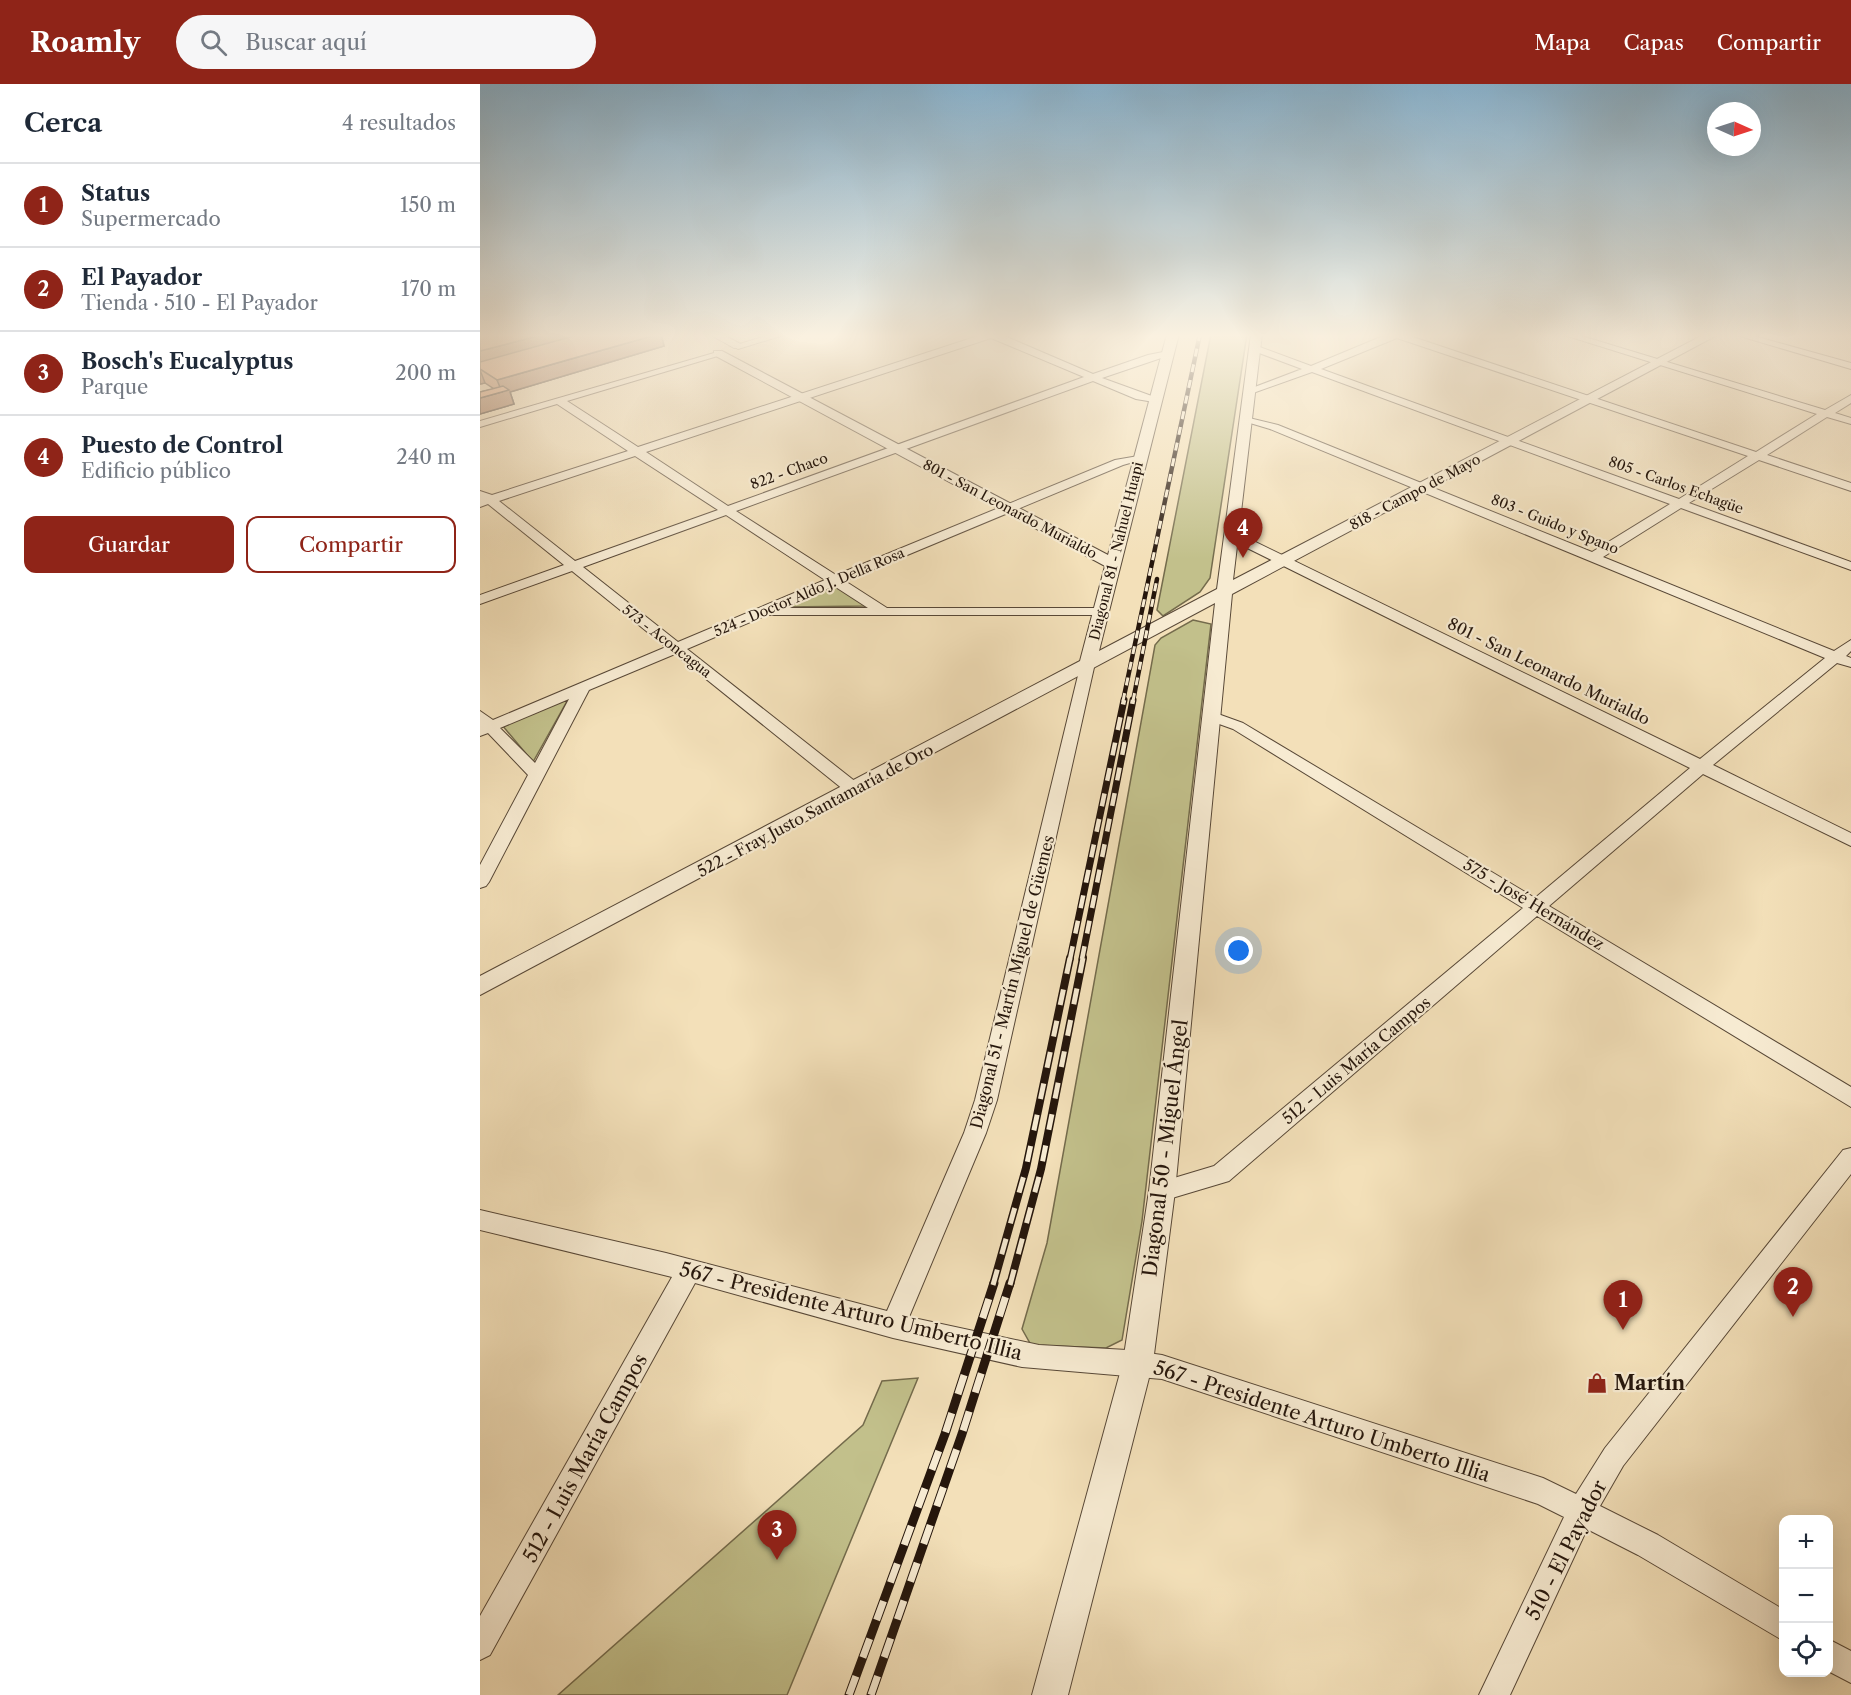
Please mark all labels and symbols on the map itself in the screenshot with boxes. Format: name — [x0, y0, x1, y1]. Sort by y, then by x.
north arrow — [1707, 102, 1761, 156]
street label: 822 - Chaco — [748, 449, 830, 493]
street label: 818 - Campo de Mayo — [1346, 450, 1484, 534]
street label: 805 - Carlos Echagüe — [1606, 452, 1746, 518]
street label: 801 - San Leonardo Murialdo — [920, 455, 1100, 563]
street label: Diagonal 81 - Nahuel Huapi — [1085, 460, 1147, 642]
street label: 803 - Guido y Spano — [1489, 490, 1621, 558]
pin: 4 — [1224, 508, 1263, 558]
street label: 524 - Doctor Aldo J. Della Rosa — [711, 543, 908, 640]
street label: 573 - Aconcagua — [619, 601, 716, 682]
street label: 801 - San Leonardo Murialdo — [1445, 613, 1654, 729]
street label: 522 - Fray Justo Santamaría de Oro — [693, 739, 937, 881]
street label: Diagonal 51 - Martín Miguel de Güemes — [966, 833, 1058, 1131]
street label: 575 - José Hernández — [1460, 854, 1608, 954]
your location — [1224, 936, 1253, 965]
street label: 512 - Luis María Campos — [1278, 992, 1434, 1128]
street label: Diagonal 50 - Miguel Ángel — [1136, 1018, 1193, 1278]
street label: 567 - Presidente Arturo Umberto Illia — [677, 1257, 1025, 1365]
pin: 2 — [1774, 1268, 1812, 1317]
pin: 1 — [1604, 1280, 1642, 1330]
street label: 512 - Luis María Campos — [518, 1350, 652, 1566]
street label: 567 - Presidente Arturo Umberto Illia — [1151, 1355, 1494, 1487]
shop icon: Martín — [1585, 1371, 1609, 1395]
place label: Martín — [1614, 1371, 1686, 1395]
street label: 510 - El Payador — [1520, 1476, 1612, 1624]
pin: 3 — [758, 1510, 796, 1560]

